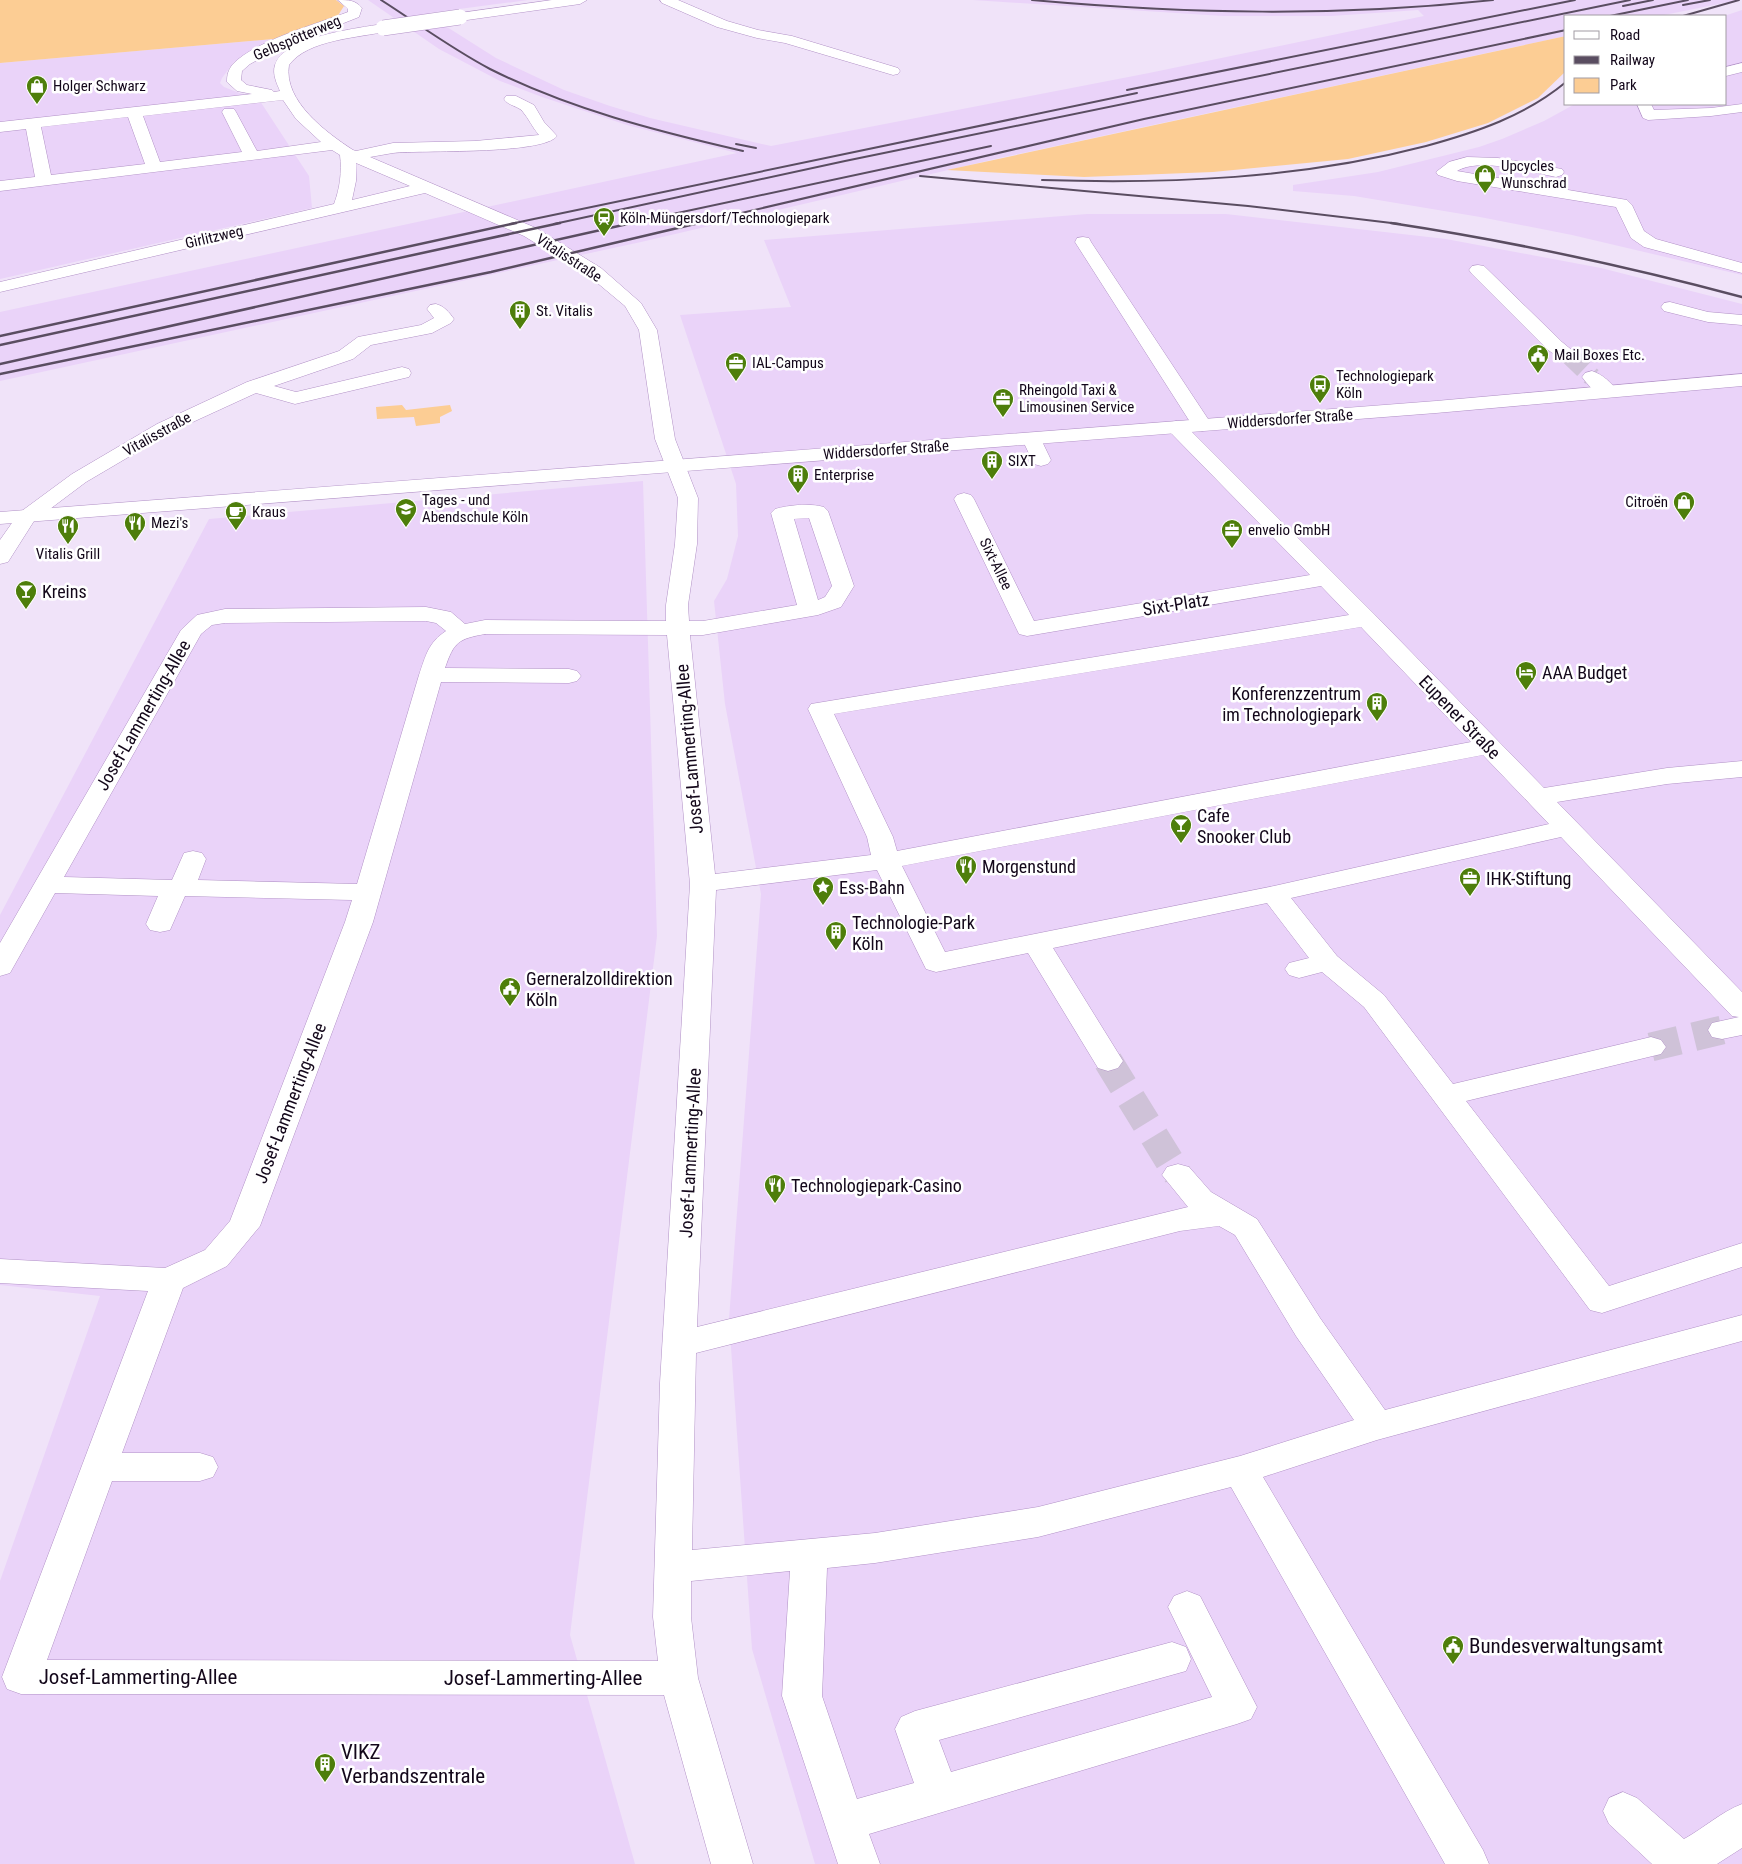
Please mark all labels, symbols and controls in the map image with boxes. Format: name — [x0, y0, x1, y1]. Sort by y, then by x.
street label: Gelbspötterweg — [251, 11, 343, 65]
legend — [1564, 15, 1727, 105]
text: Road — [1610, 26, 1640, 44]
text: Railway — [1610, 51, 1655, 69]
shop icon: Holger Schwarz — [25, 74, 49, 105]
text: Park — [1610, 76, 1637, 94]
place label: Holger Schwarz — [53, 77, 146, 95]
place label: Upcycles Wunschrad — [1501, 157, 1567, 192]
shop icon: Upcycles Wunschrad — [1473, 163, 1497, 194]
station icon: Köln-Müngersdorf/Technologiepark — [592, 206, 616, 237]
place label: Köln-Müngersdorf/Technologiepark — [620, 209, 830, 227]
street label: Girlitzweg — [183, 222, 245, 252]
street label: Vitalisstraße — [533, 230, 605, 286]
building icon: St. Vitalis — [508, 299, 532, 330]
place label: St. Vitalis — [536, 302, 593, 320]
public building icon: Mail Boxes Etc. — [1526, 343, 1550, 374]
place label: Mail Boxes Etc. — [1554, 346, 1645, 364]
office icon: IAL-Campus — [724, 351, 748, 382]
place label: IAL-Campus — [752, 354, 824, 372]
place label: Technologiepark Köln — [1336, 367, 1434, 402]
bus stop icon: Technologiepark Köln — [1308, 373, 1332, 404]
place label: Rheingold Taxi & Limousinen Service — [1019, 381, 1134, 416]
office icon: Rheingold Taxi & Limousinen Service — [991, 387, 1015, 418]
street label: Widdersdorfer Straße — [1227, 406, 1353, 432]
street label: Vitalisstraße — [120, 408, 194, 460]
street label: Widdersdorfer Straße — [823, 437, 949, 463]
building icon: SIXT — [980, 449, 1004, 480]
place label: SIXT — [1008, 452, 1036, 470]
building icon: Enterprise — [786, 463, 810, 494]
place label: Enterprise — [814, 466, 874, 484]
shop icon: Citroën — [1672, 490, 1696, 521]
place label: Tages - und Abendschule Köln — [422, 491, 528, 526]
place label: Citroën — [1625, 493, 1668, 511]
school or university icon: Tages - und Abendschule Köln — [394, 497, 418, 528]
cafe icon: Kraus — [224, 500, 248, 531]
place label: Kraus — [252, 503, 286, 521]
restaurant icon: Mezi's — [123, 511, 147, 542]
restaurant icon: Vitalis Grill — [56, 514, 80, 545]
place label: Mezi's — [151, 514, 188, 532]
office icon: envelio GmbH — [1220, 518, 1244, 549]
place label: envelio GmbH — [1248, 521, 1330, 539]
street label: Sixt-Allee — [976, 535, 1016, 593]
place label: Vitalis Grill — [36, 545, 100, 563]
bar icon: Kreins — [14, 579, 38, 610]
place label: Kreins — [42, 581, 87, 602]
street label: Sixt-Platz — [1141, 588, 1211, 620]
street label: Josef-Lammerting-Allee — [91, 636, 195, 794]
hotel icon: AAA Budget — [1514, 660, 1538, 691]
place label: AAA Budget — [1542, 662, 1627, 683]
street label: Josef-Lammerting-Allee — [671, 663, 707, 835]
street label: Eupener Straße — [1415, 671, 1505, 763]
place label: Konferenzzentrum im Technologiepark — [1222, 683, 1361, 725]
building icon: Konferenzzentrum im Technologiepark — [1365, 691, 1389, 722]
place label: Cafe Snooker Club — [1197, 805, 1291, 847]
bar icon: Cafe Snooker Club — [1169, 813, 1193, 844]
restaurant icon: Morgenstund — [954, 854, 978, 885]
place label: Morgenstund — [982, 856, 1076, 877]
office icon: IHK-Stiftung — [1458, 866, 1482, 897]
place label: IHK-Stiftung — [1486, 868, 1572, 889]
place icon: Ess-Bahn — [811, 875, 835, 906]
place label: Ess-Bahn — [839, 877, 905, 898]
place label: Technologie-Park Köln — [852, 912, 975, 954]
building icon: Technologie-Park Köln — [824, 920, 848, 951]
place label: Gerneralzolldirektion Köln — [526, 968, 673, 1010]
public building icon: Gerneralzolldirektion Köln — [498, 976, 522, 1007]
street label: Josef-Lammerting-Allee — [250, 1020, 330, 1186]
street label: Josef-Lammerting-Allee — [675, 1067, 705, 1239]
restaurant icon: Technologiepark-Casino — [763, 1173, 787, 1204]
place label: Technologiepark-Casino — [791, 1175, 962, 1196]
public building icon: Bundesverwaltungsamt — [1441, 1634, 1465, 1665]
place label: Bundesverwaltungsamt — [1469, 1634, 1663, 1658]
street label: Josef-Lammerting-Allee — [39, 1665, 237, 1689]
street label: Josef-Lammerting-Allee — [444, 1666, 642, 1690]
place label: VIKZ Verbandszentrale — [341, 1740, 485, 1788]
building icon: VIKZ Verbandszentrale — [313, 1752, 337, 1783]

